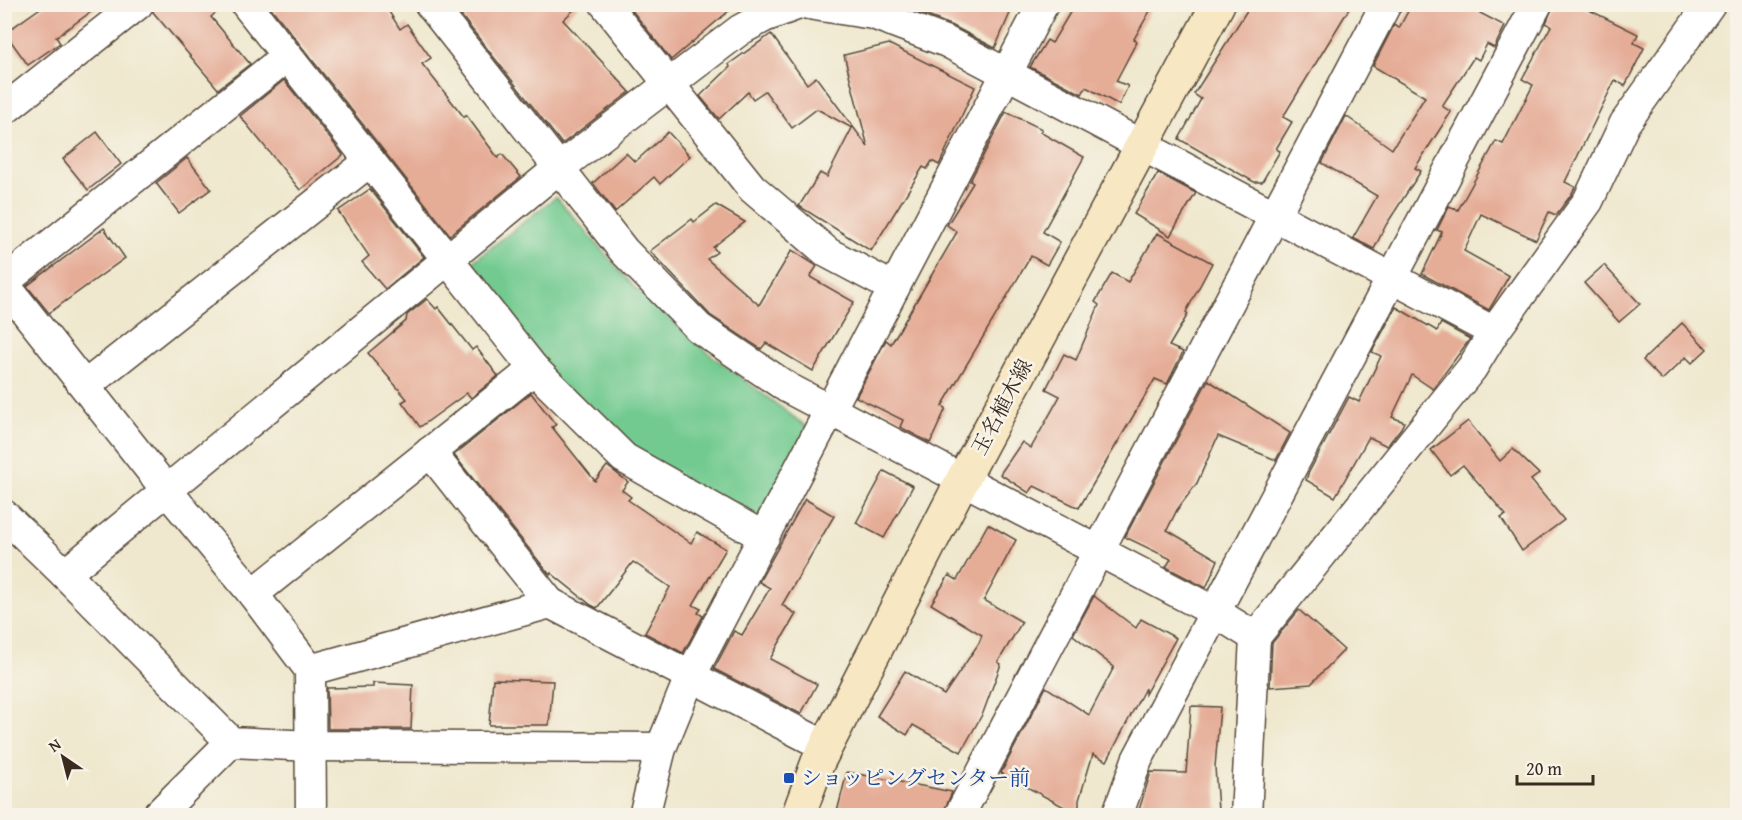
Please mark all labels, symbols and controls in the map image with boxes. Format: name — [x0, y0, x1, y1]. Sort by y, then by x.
street label: 玉名植木線 — [963, 353, 1040, 460]
north arrow — [33, 727, 93, 787]
text: N — [43, 732, 66, 758]
scale bar — [1517, 748, 1594, 786]
text: 20 m — [1526, 755, 1562, 782]
place label: ショッピングセンター前 — [801, 762, 1030, 793]
marker: ショッピングセンター前 — [782, 771, 796, 785]

